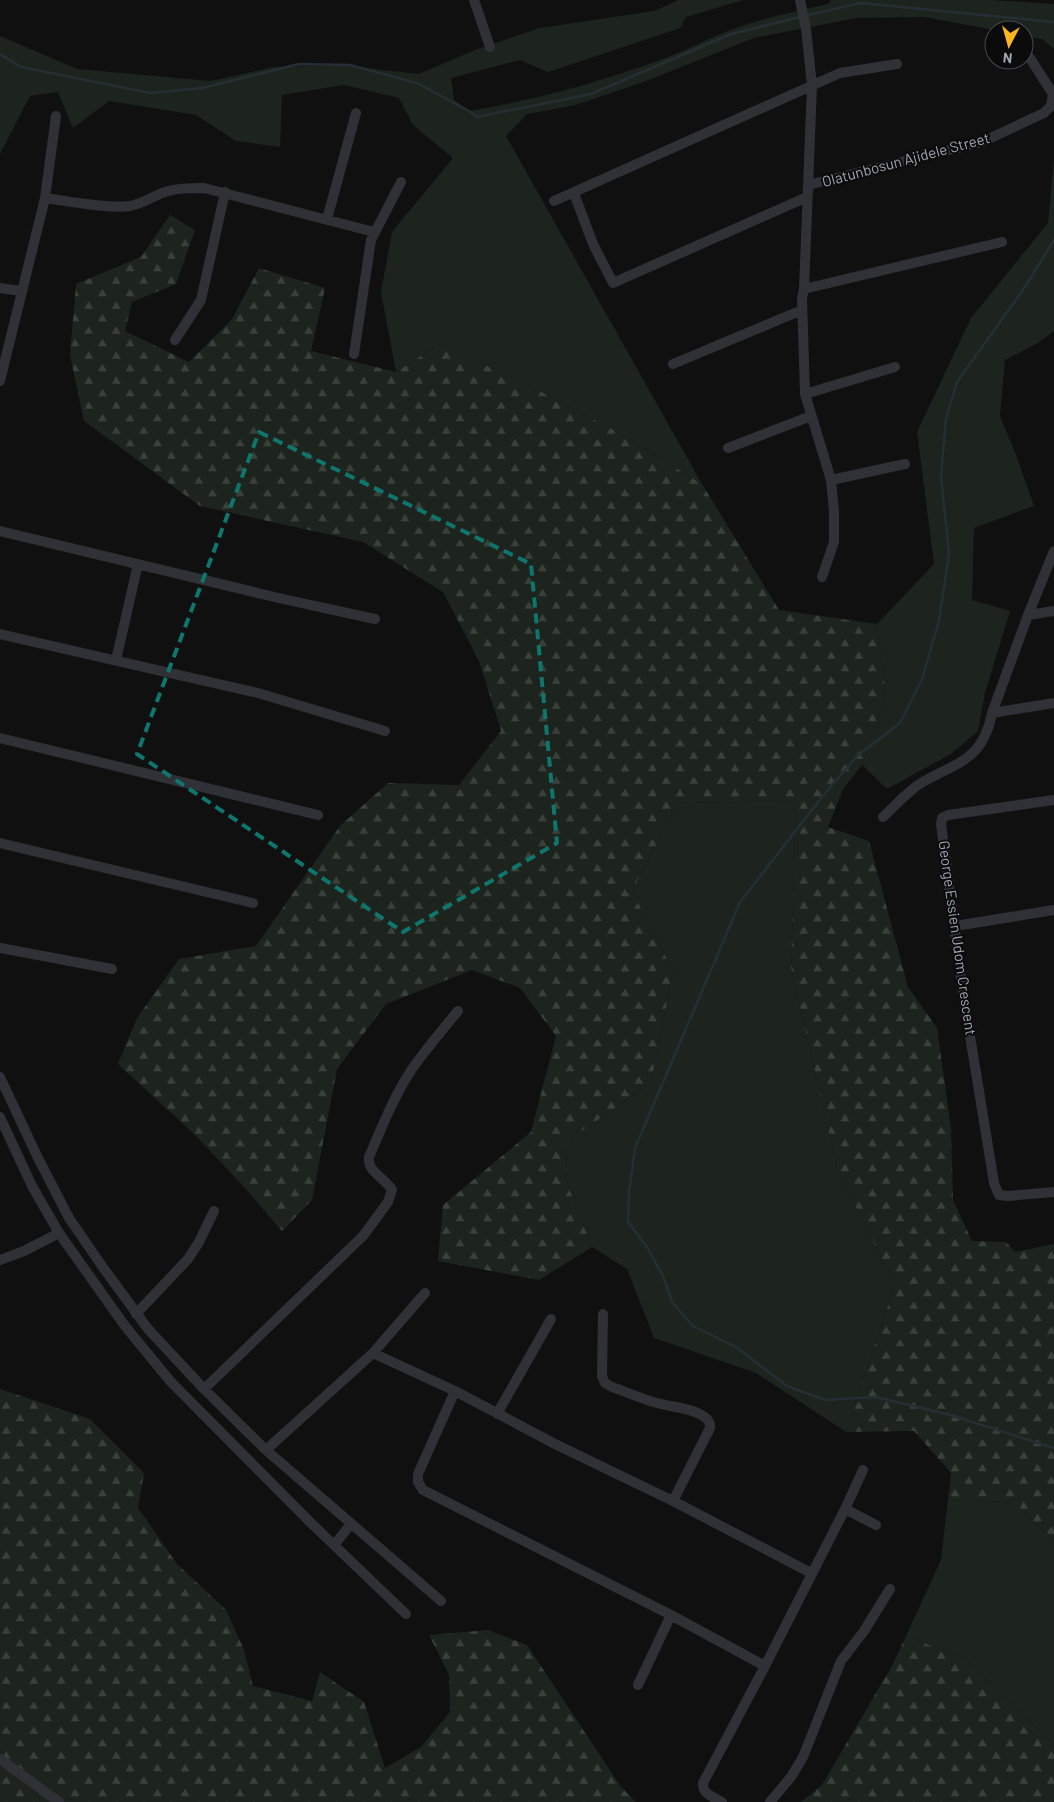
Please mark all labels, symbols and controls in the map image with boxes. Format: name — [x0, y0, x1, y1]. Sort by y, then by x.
north arrow — [984, 20, 1034, 70]
text: N — [1002, 49, 1013, 67]
street label: Olatunbosun Ajidele Street — [820, 128, 992, 190]
street label: George Essien Udom Crescent — [935, 839, 981, 1036]

